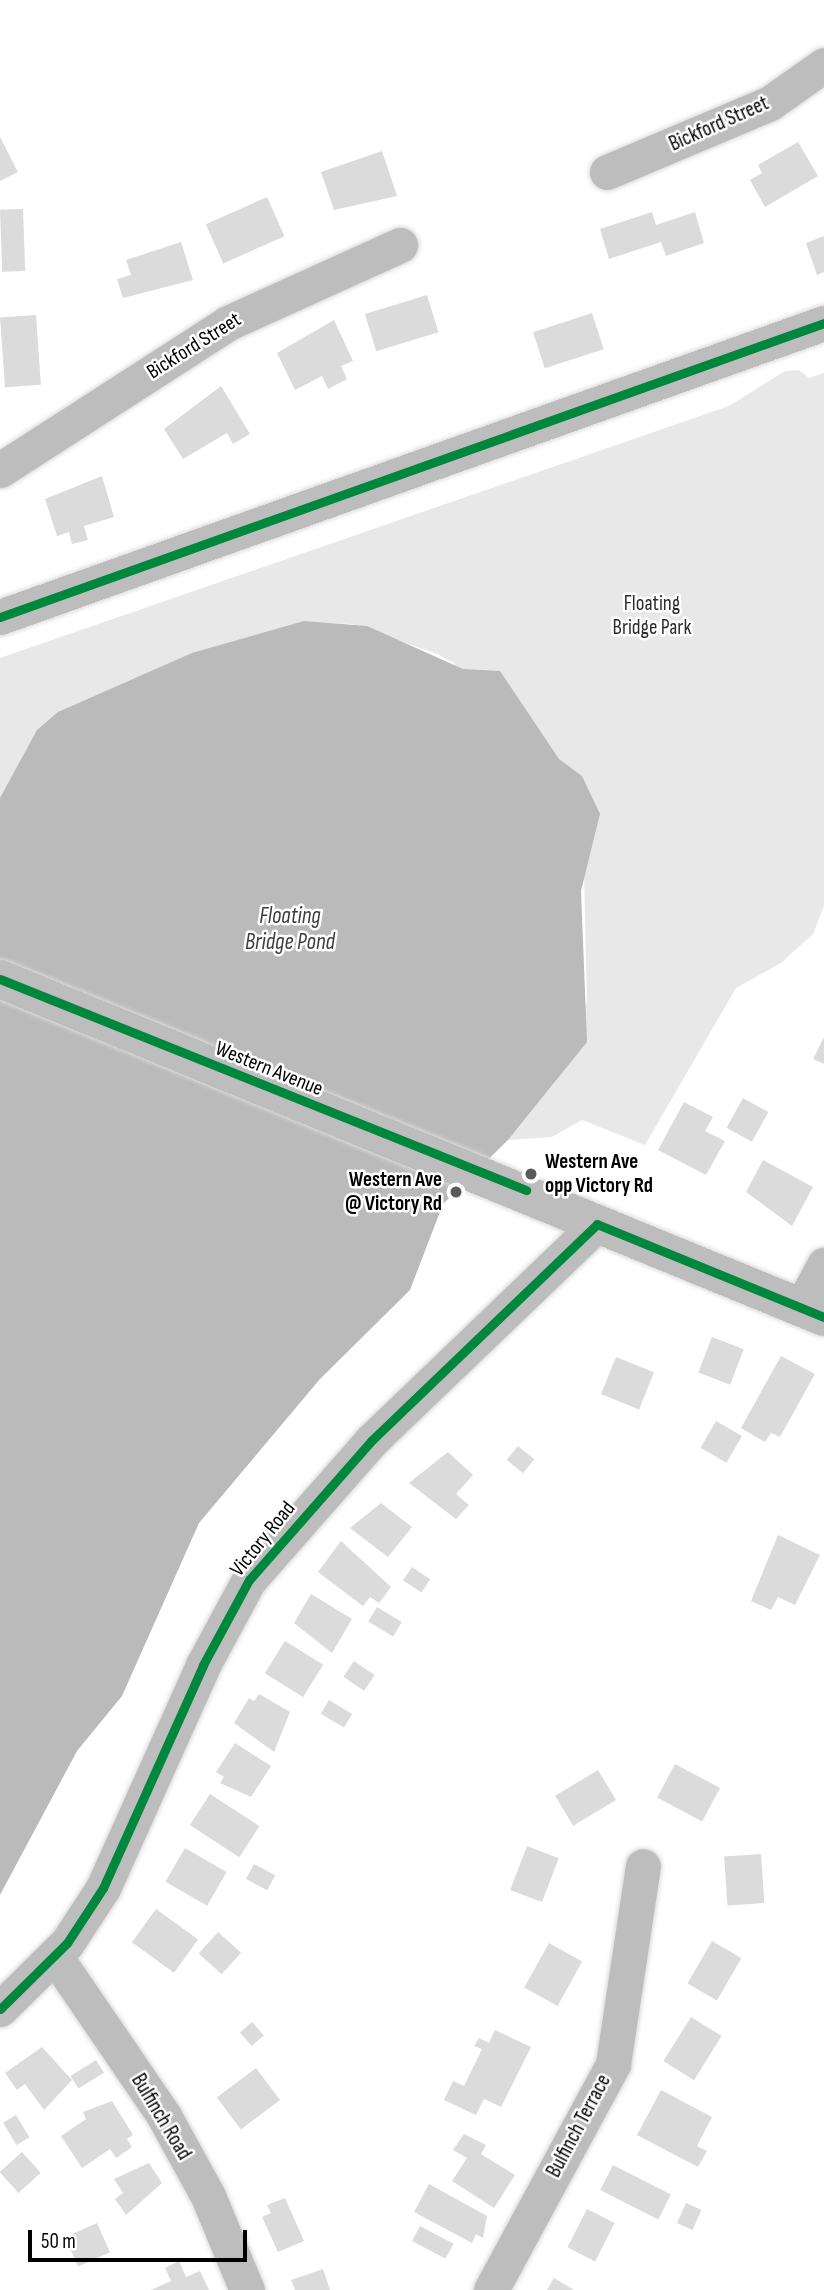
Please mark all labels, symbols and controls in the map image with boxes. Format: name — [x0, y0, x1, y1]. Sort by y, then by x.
street label: Bickford Street — [665, 91, 773, 157]
street label: Bickford Street — [142, 307, 246, 385]
park label: Floating Bridge Park — [613, 591, 691, 641]
water label: Floating Bridge Pond — [245, 902, 335, 956]
street label: Western Avenue — [212, 1036, 326, 1102]
place label: Western Ave opp Victory Rd — [545, 1149, 653, 1199]
marker: Western Ave opp Victory Rd — [523, 1166, 539, 1182]
place label: Western Ave @ Victory Rd — [345, 1167, 442, 1217]
marker: Western Ave @ Victory Rd — [448, 1184, 464, 1200]
street label: Victory Road — [225, 1496, 301, 1582]
street label: Bulfinch Road — [126, 2069, 196, 2165]
street label: Bulfinch Terrace — [541, 2070, 617, 2182]
scale bar — [32, 2216, 250, 2260]
text: 50 m — [41, 2229, 76, 2254]

